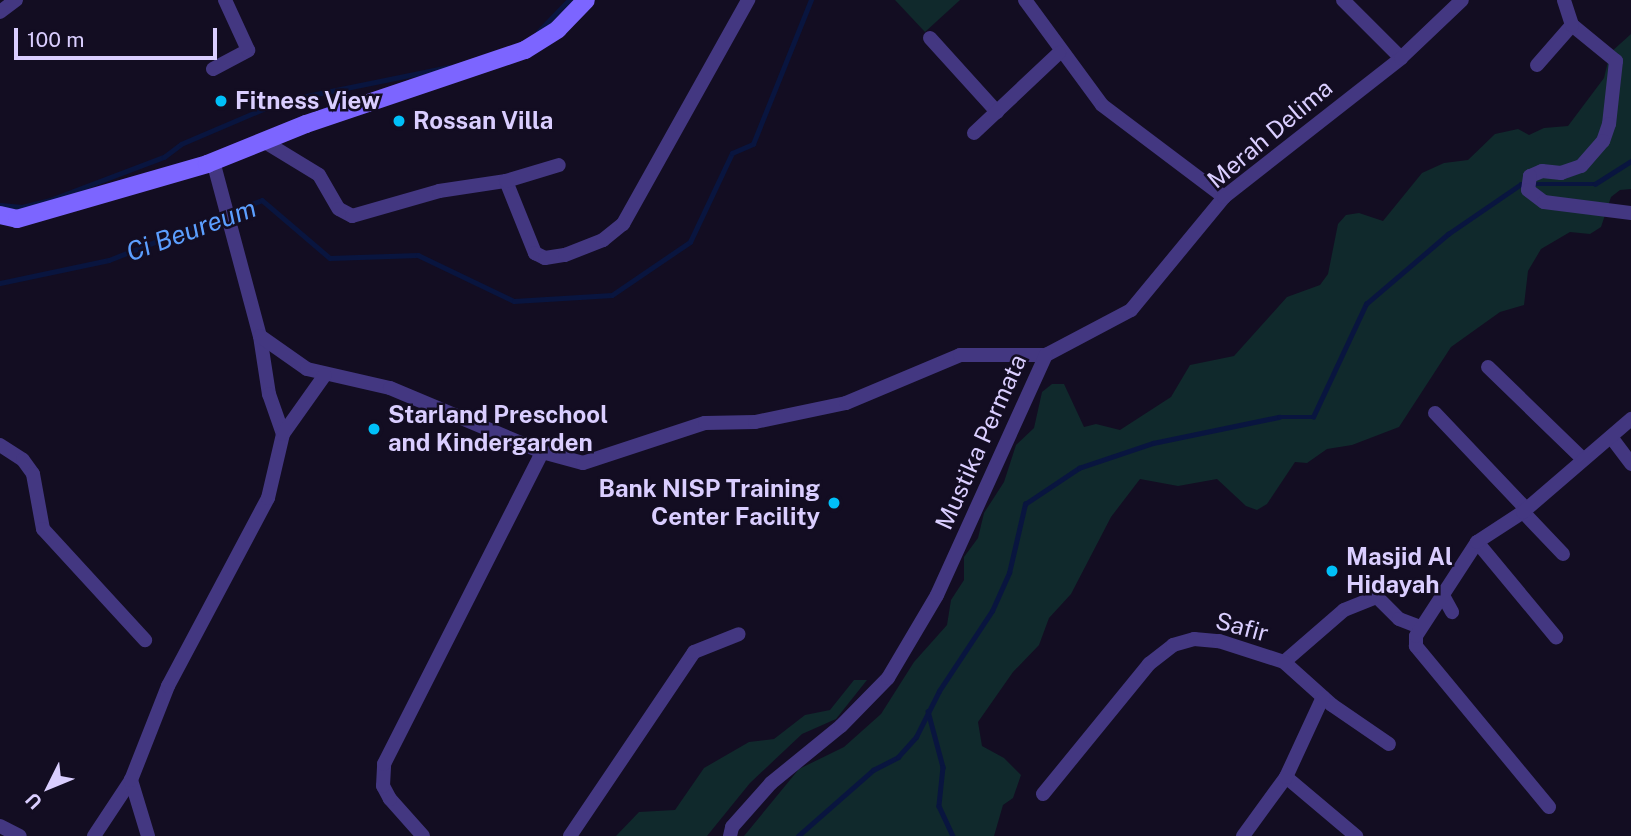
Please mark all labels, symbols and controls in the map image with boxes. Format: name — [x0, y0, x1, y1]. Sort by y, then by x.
scale bar — [18, 14, 220, 58]
text: 100 m — [27, 27, 84, 52]
street label: Merah Delima — [1202, 73, 1338, 195]
place label: Fitness View — [235, 87, 381, 115]
marker: Fitness View — [213, 93, 229, 109]
place label: Rossan Villa — [413, 107, 554, 135]
marker: Rossan Villa — [391, 113, 407, 129]
water label: Ci Beureum — [122, 192, 260, 268]
street label: Mustika Permata — [929, 350, 1033, 534]
place label: Starland Preschool and Kindergarden — [388, 401, 608, 457]
marker: Starland Preschool and Kindergarden — [366, 421, 382, 437]
place label: Bank NISP Training Center Facility — [598, 475, 820, 531]
marker: Bank NISP Training Center Facility — [826, 495, 842, 511]
place label: Masjid Al Hidayah — [1346, 543, 1453, 599]
marker: Masjid Al Hidayah — [1324, 563, 1340, 579]
street label: Safir — [1212, 606, 1272, 648]
north arrow — [14, 752, 84, 822]
text: U — [21, 789, 46, 814]

